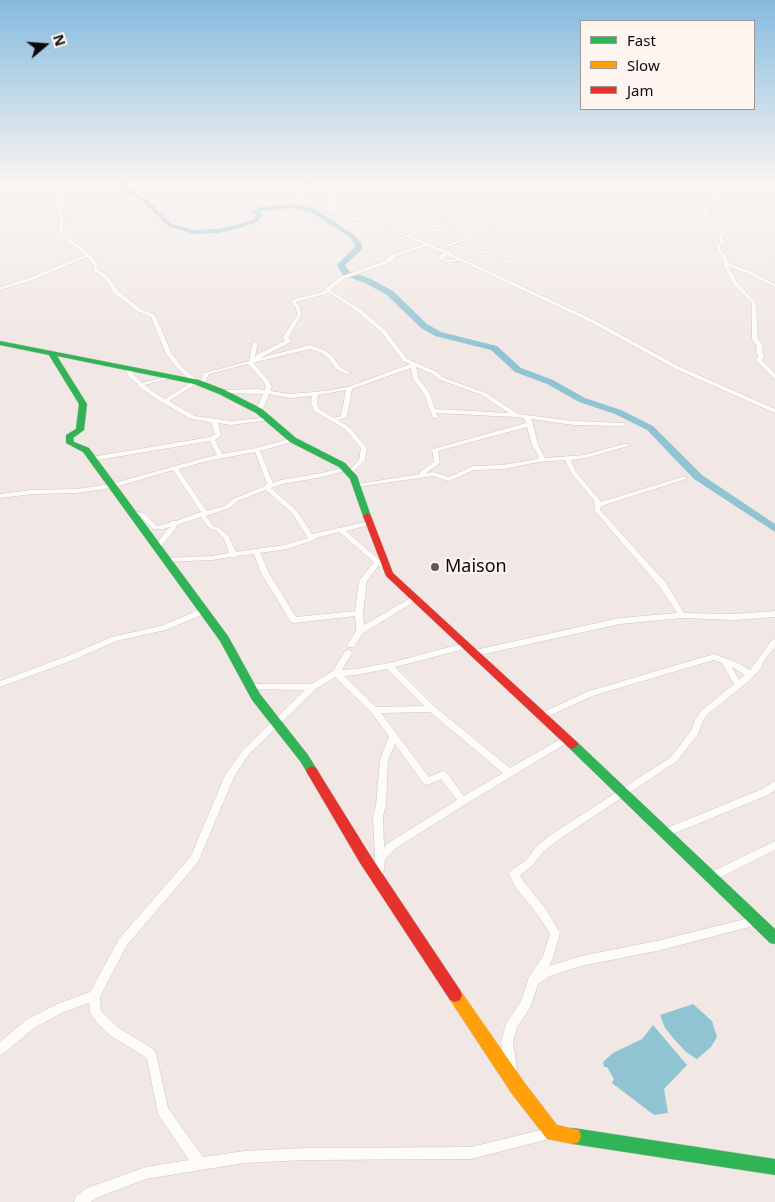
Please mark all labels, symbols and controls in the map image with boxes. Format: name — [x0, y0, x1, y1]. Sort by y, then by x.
north arrow — [20, 20, 70, 70]
legend — [580, 20, 755, 110]
text: Fast — [627, 30, 656, 50]
text: N — [49, 32, 71, 49]
text: Slow — [627, 55, 660, 75]
text: Jam — [627, 80, 654, 100]
place label: Maison — [445, 556, 507, 578]
marker: Maison — [429, 561, 441, 573]

